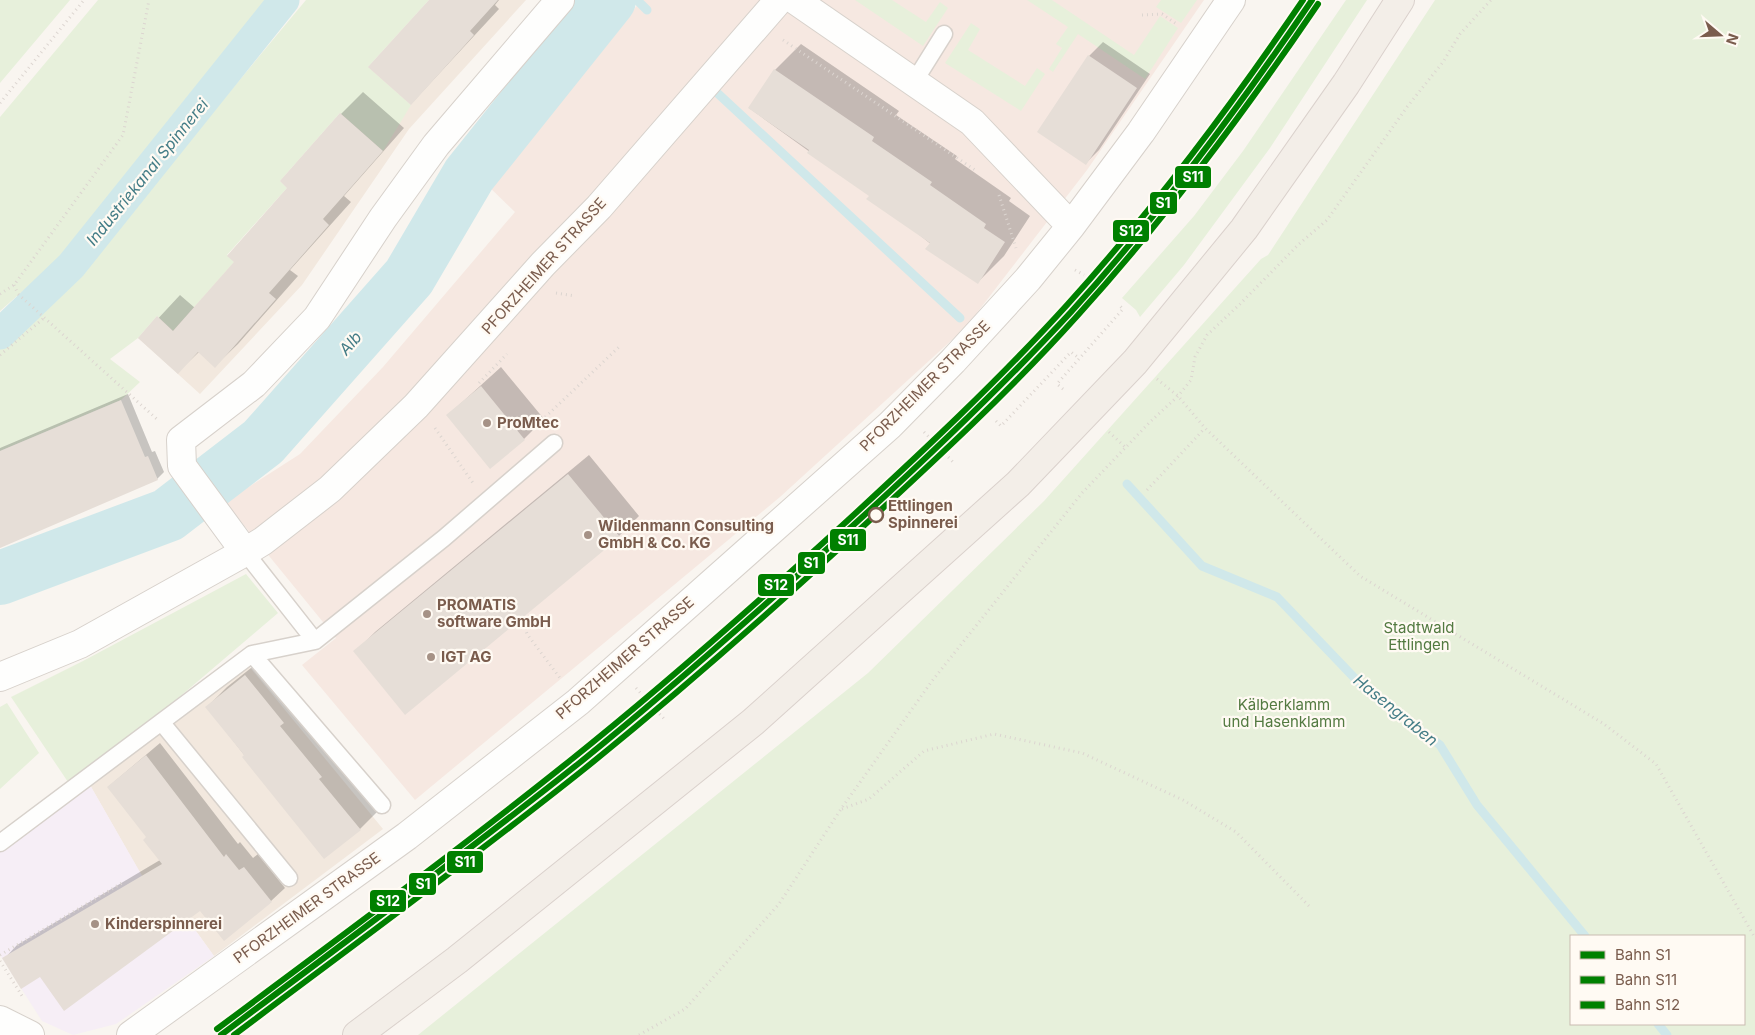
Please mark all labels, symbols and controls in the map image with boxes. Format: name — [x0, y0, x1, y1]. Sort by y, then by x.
north arrow — [1695, 10, 1745, 60]
text: N — [1723, 32, 1743, 47]
water label: Industriekanal Spinnerei — [82, 94, 213, 249]
line badge: S11 — [1174, 165, 1212, 189]
text: S11 — [1182, 168, 1204, 185]
line badge: S1 — [1149, 191, 1178, 215]
street label: PFORZHEIMER STRASSE — [477, 193, 610, 338]
text: S1 — [1155, 194, 1171, 211]
line badge: S12 — [1112, 219, 1150, 243]
text: S12 — [1119, 222, 1143, 239]
street label: PFORZHEIMER STRASSE — [855, 316, 994, 455]
water label: Alb — [334, 327, 366, 360]
place label: ProMtec — [497, 413, 559, 432]
marker: ProMtec — [481, 417, 493, 429]
place label: Ettlingen Spinnerei — [888, 496, 958, 532]
marker: Ettlingen Spinnerei — [868, 507, 884, 523]
place label: Wildenmann Consulting GmbH & Co. KG — [598, 516, 774, 552]
line badge: S11 — [829, 528, 867, 552]
marker: Wildenmann Consulting GmbH & Co. KG — [582, 529, 594, 541]
text: S11 — [837, 531, 859, 548]
line badge: S1 — [797, 551, 826, 575]
text: S1 — [803, 554, 819, 571]
line badge: S12 — [757, 573, 795, 597]
text: S12 — [764, 576, 788, 593]
street label: PFORZHEIMER STRASSE — [552, 592, 698, 723]
place label: PROMATIS software GmbH — [437, 595, 551, 631]
marker: PROMATIS software GmbH — [421, 608, 433, 620]
park label: Stadtwald Ettlingen — [1383, 618, 1455, 654]
place label: IGT AG — [441, 647, 491, 666]
marker: IGT AG — [425, 651, 437, 663]
water label: Hasengraben — [1350, 670, 1442, 750]
park label: Kälberklamm und Hasenklamm — [1223, 695, 1345, 731]
street label: PFORZHEIMER STRASSE — [229, 848, 384, 967]
line badge: S11 — [446, 850, 484, 874]
text: S11 — [454, 853, 476, 870]
line badge: S1 — [408, 872, 437, 896]
text: S1 — [415, 875, 431, 892]
line badge: S12 — [369, 889, 407, 913]
text: S12 — [376, 892, 400, 909]
place label: Kinderspinnerei — [105, 914, 222, 933]
marker: Kinderspinnerei — [89, 918, 101, 930]
legend — [1570, 935, 1745, 1025]
text: Bahn S1 — [1615, 945, 1671, 964]
text: Bahn S11 — [1615, 970, 1677, 989]
text: Bahn S12 — [1615, 995, 1680, 1014]

